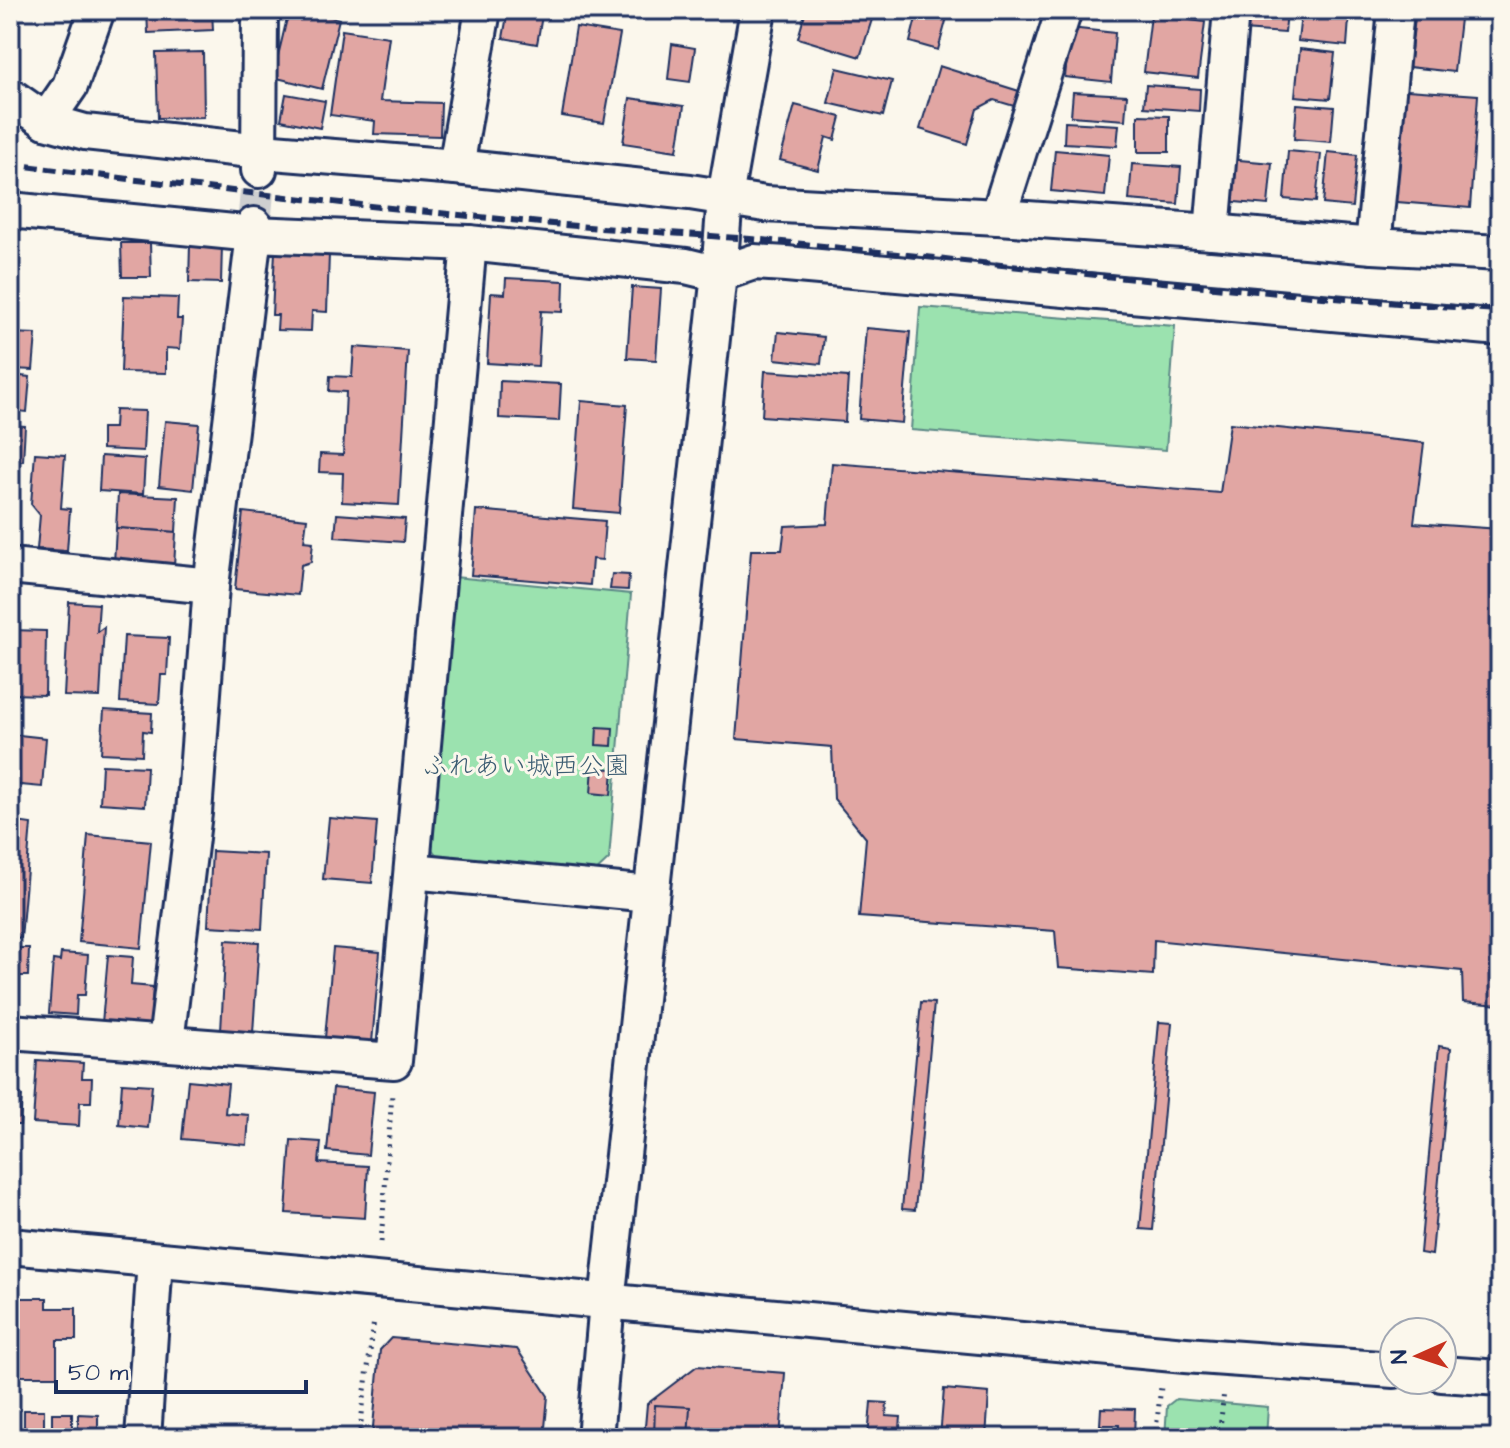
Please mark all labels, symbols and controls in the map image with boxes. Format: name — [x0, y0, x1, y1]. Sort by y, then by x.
park label: ふれあい城西公園 — [422, 748, 630, 784]
north arrow — [1378, 1316, 1458, 1396]
scale bar — [56, 1344, 306, 1394]
text: N — [1384, 1349, 1415, 1365]
text: 50 m — [68, 1356, 129, 1390]

